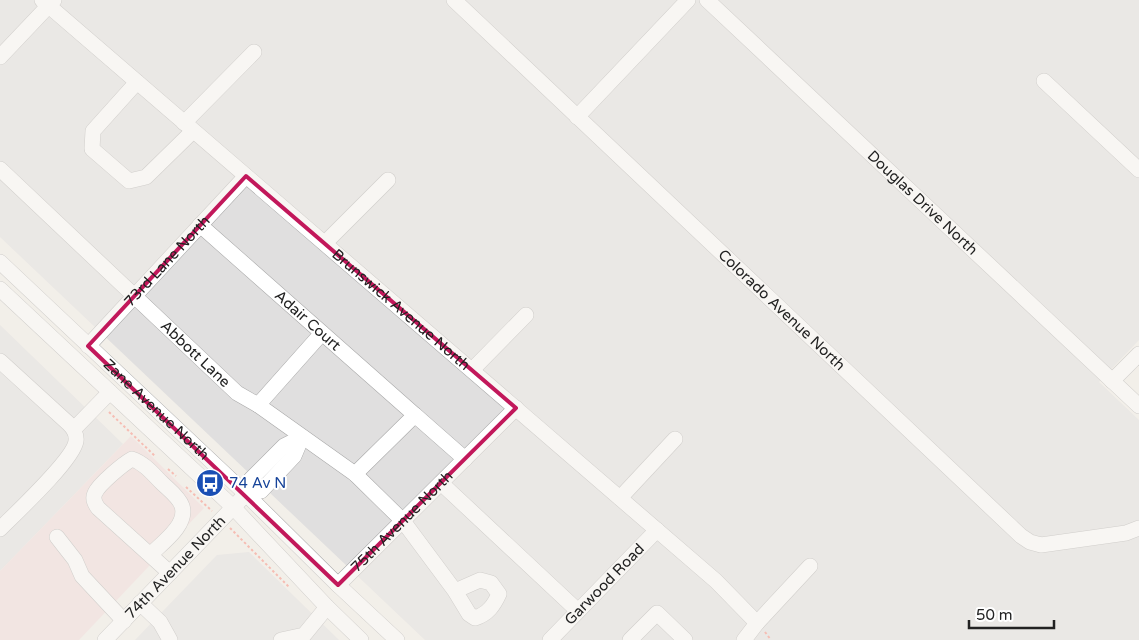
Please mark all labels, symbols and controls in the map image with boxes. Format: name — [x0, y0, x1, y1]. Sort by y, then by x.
street label: Douglas Drive North — [864, 147, 982, 259]
street label: 73rd Lane North — [120, 212, 214, 310]
street label: Brunswick Avenue North — [328, 245, 474, 374]
street label: Colorado Avenue North — [714, 246, 849, 374]
street label: Adair Court — [271, 286, 345, 355]
street label: Abbott Lane — [157, 317, 234, 391]
street label: Zane Avenue North — [100, 355, 213, 464]
street label: 75th Avenue North — [347, 467, 457, 576]
bus stop icon: 74 Av N — [195, 468, 225, 498]
place label: 74 Av N — [229, 474, 286, 492]
street label: 74th Avenue North — [121, 512, 229, 623]
street label: Garwood Road — [561, 540, 648, 629]
scale bar — [969, 598, 1054, 630]
text: 50 m — [976, 606, 1013, 624]

